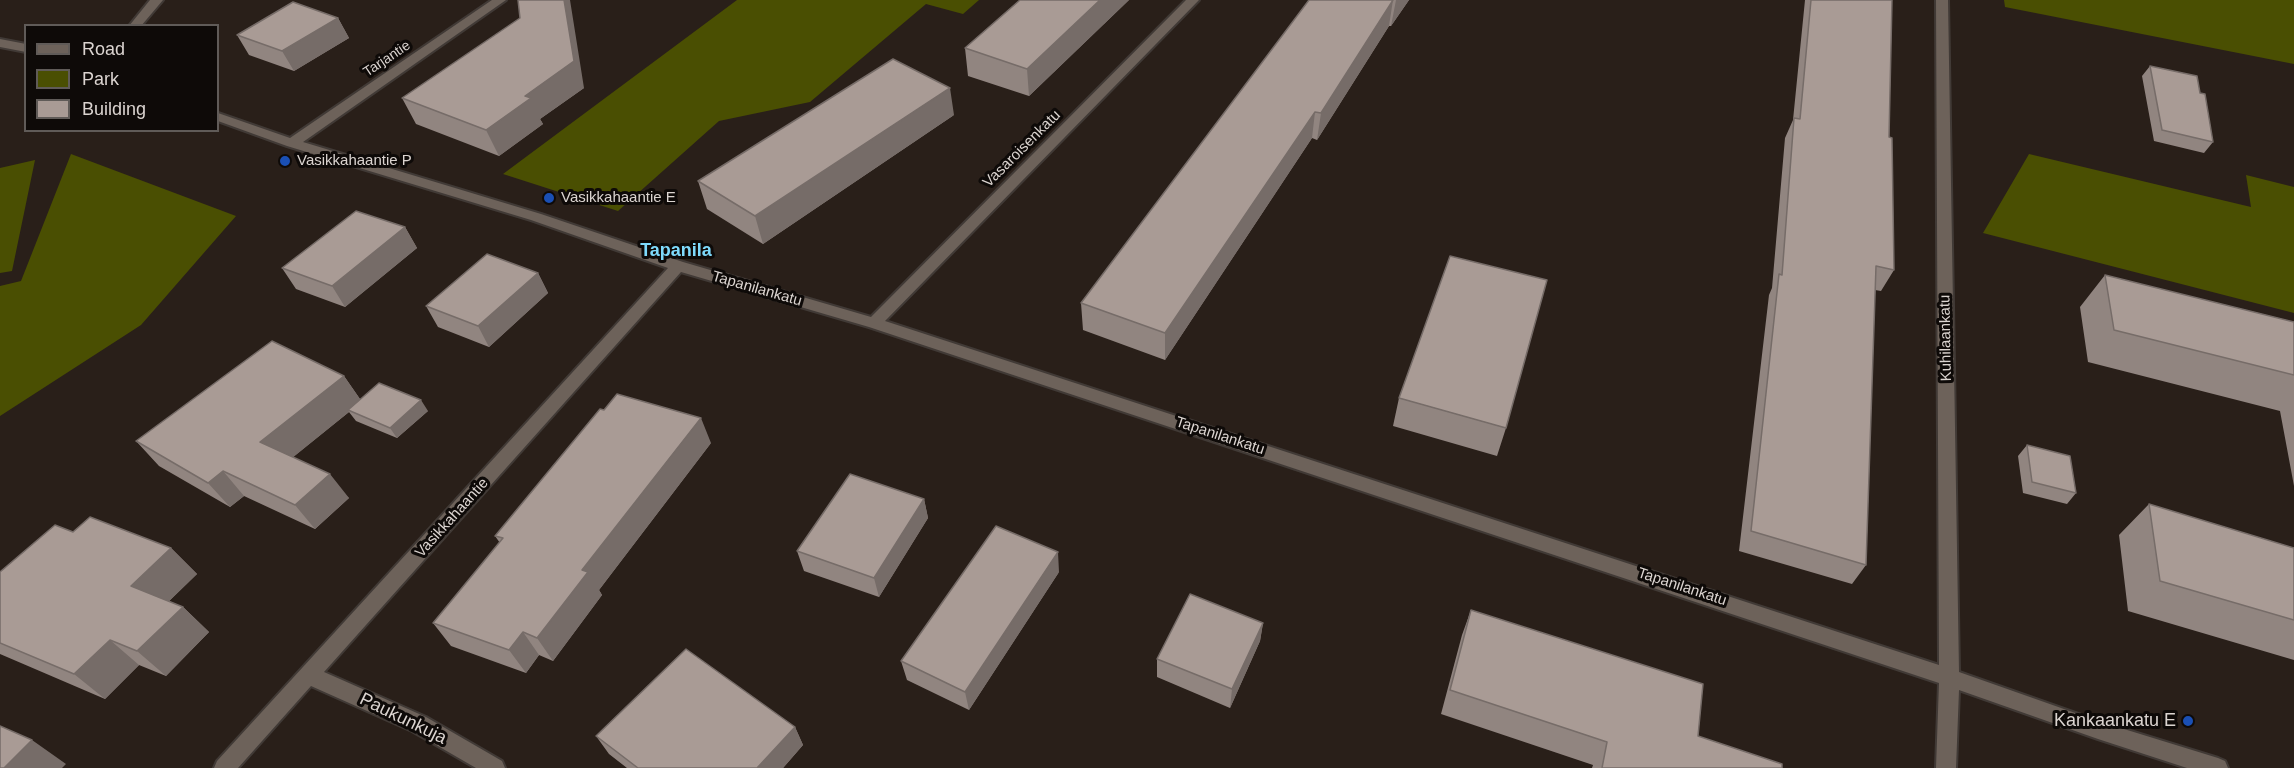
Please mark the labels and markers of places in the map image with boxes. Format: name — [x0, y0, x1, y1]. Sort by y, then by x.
place label: Vasikkahaantie P — [297, 152, 412, 170]
marker: Vasikkahaantie P — [278, 154, 292, 168]
place label: Vasikkahaantie E — [561, 189, 676, 207]
marker: Vasikkahaantie E — [542, 191, 556, 205]
place label: Kankaankatu E — [2054, 710, 2176, 732]
marker: Kankaankatu E — [2181, 714, 2195, 728]

